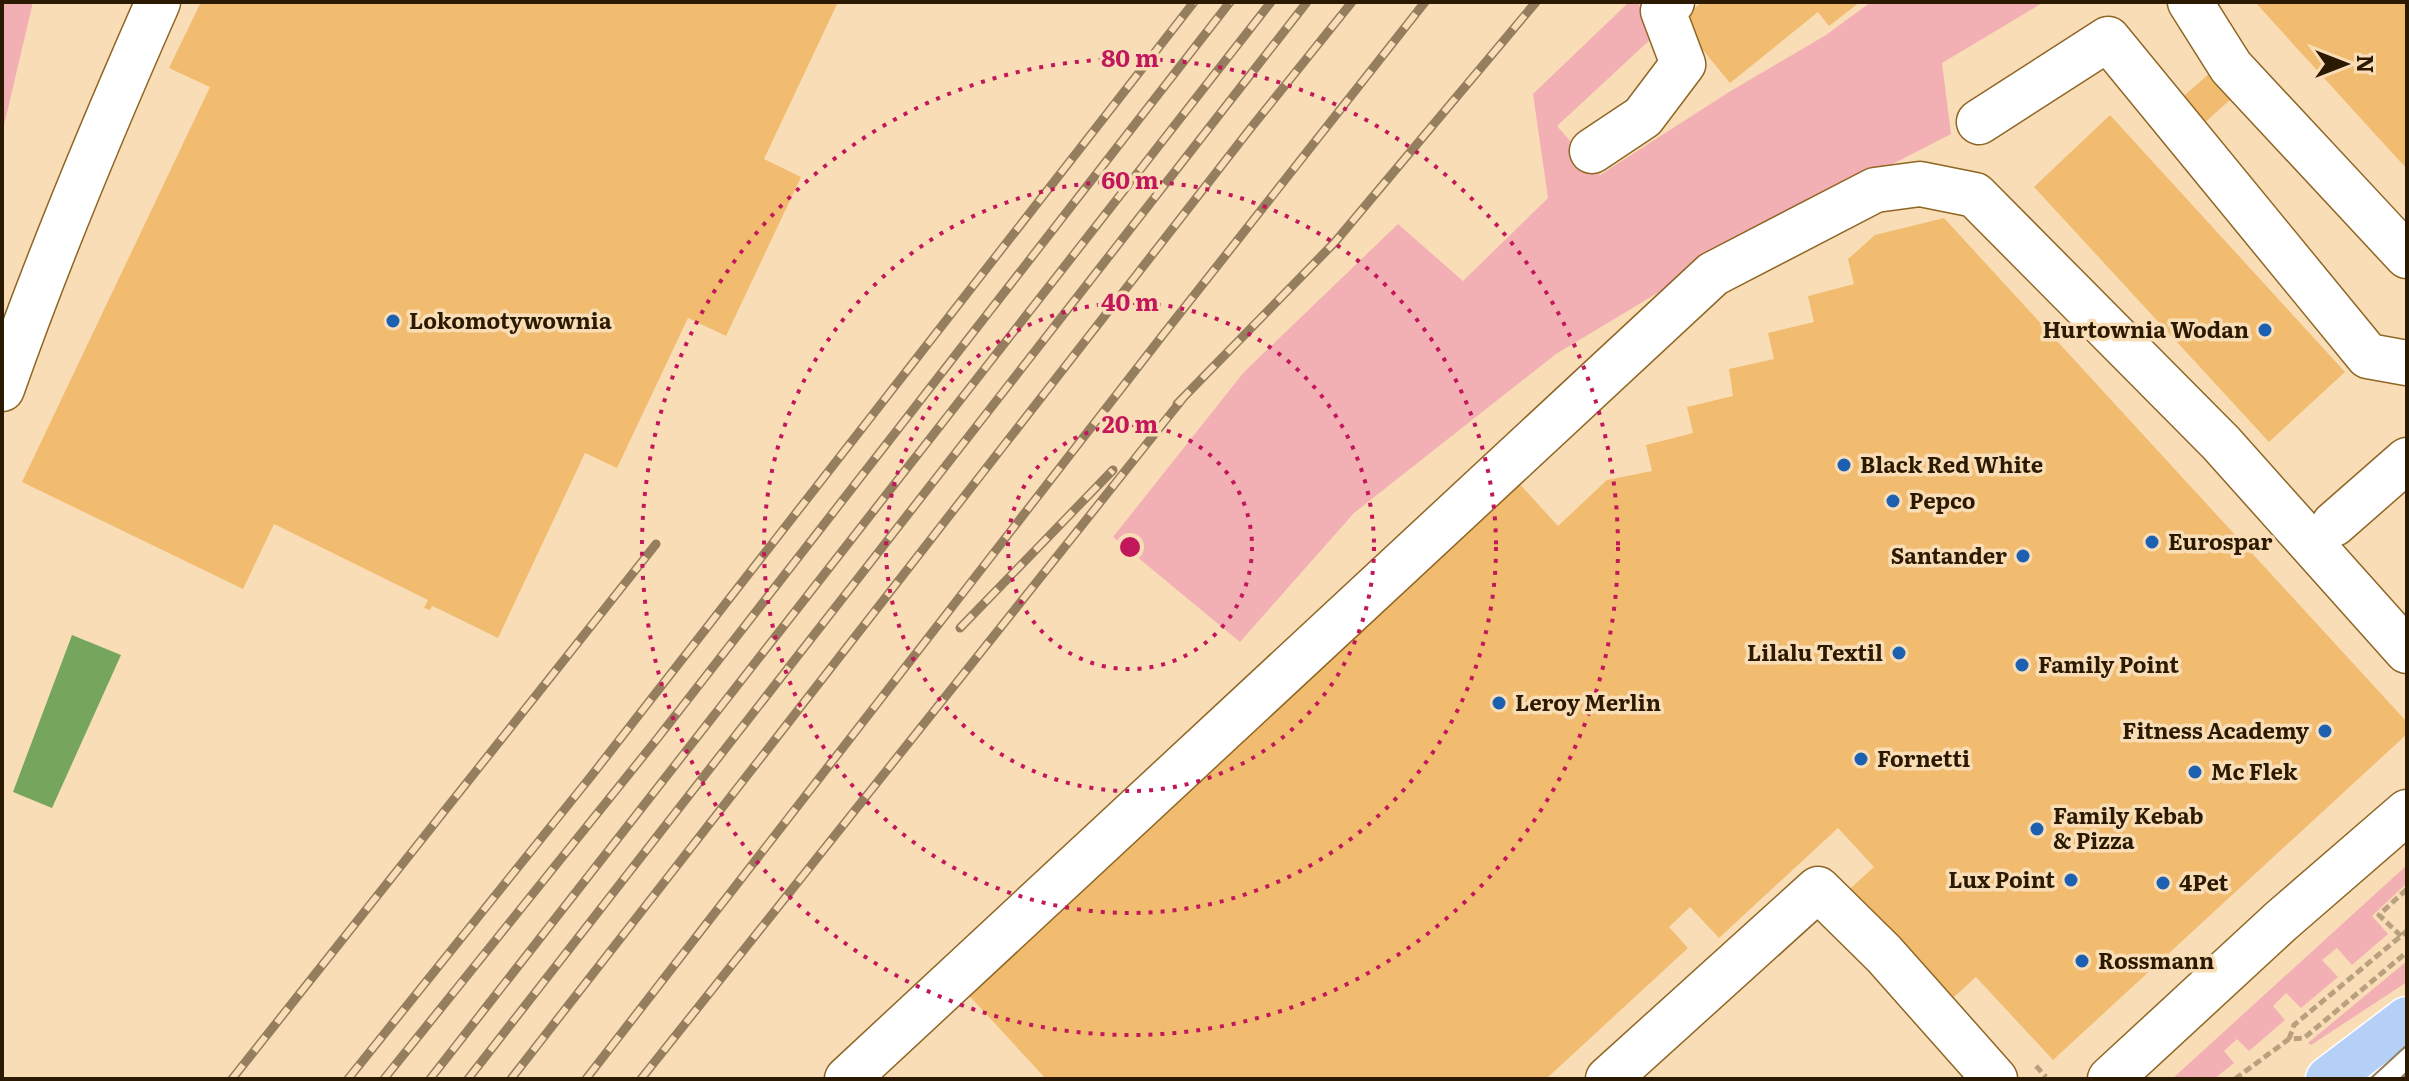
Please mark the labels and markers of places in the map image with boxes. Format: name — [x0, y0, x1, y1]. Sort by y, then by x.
place label: Lokomotywownia — [409, 303, 612, 336]
marker: Lokomotywownia — [384, 312, 402, 330]
place label: Hurtownia Wodan — [2042, 312, 2249, 345]
marker: Hurtownia Wodan — [2256, 321, 2274, 339]
place label: Black Red White — [1860, 447, 2043, 480]
marker: Black Red White — [1835, 456, 1853, 474]
place label: Pepco — [1909, 483, 1976, 516]
marker: Pepco — [1884, 492, 1902, 510]
place label: Eurospar — [2168, 524, 2273, 557]
centre of rings — [1116, 533, 1144, 561]
marker: Eurospar — [2143, 533, 2161, 551]
place label: Santander — [1891, 538, 2007, 571]
marker: Santander — [2014, 547, 2032, 565]
place label: Lilalu Textil — [1747, 635, 1883, 668]
marker: Lilalu Textil — [1890, 644, 1908, 662]
place label: Family Point — [2038, 647, 2179, 680]
marker: Family Point — [2013, 656, 2031, 674]
place label: Leroy Merlin — [1515, 685, 1661, 718]
marker: Leroy Merlin — [1490, 694, 1508, 712]
place label: Fitness Academy — [2122, 713, 2310, 746]
marker: Fitness Academy — [2316, 722, 2334, 740]
place label: Fornetti — [1877, 741, 1970, 774]
marker: Fornetti — [1852, 750, 1870, 768]
place label: Mc Flek — [2211, 754, 2298, 787]
marker: Mc Flek — [2186, 763, 2204, 781]
place label: Family Kebab & Pizza — [2053, 798, 2203, 856]
marker: Family Kebab & Pizza — [2028, 820, 2046, 838]
place label: Lux Point — [1948, 862, 2055, 895]
place label: 4Pet — [2179, 865, 2229, 898]
marker: Lux Point — [2062, 871, 2080, 889]
marker: 4Pet — [2154, 874, 2172, 892]
place label: Rossmann — [2098, 943, 2214, 976]
marker: Rossmann — [2073, 952, 2091, 970]

